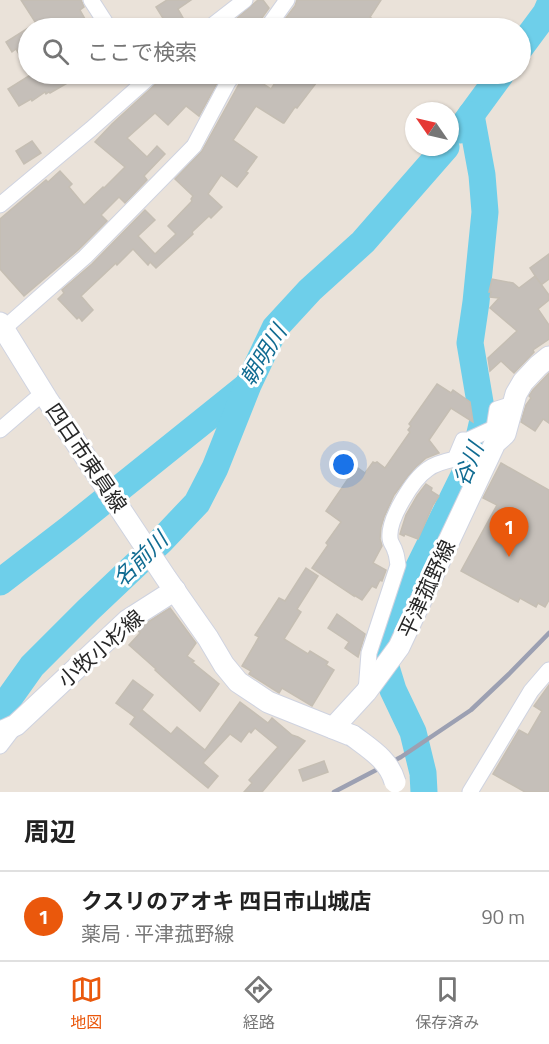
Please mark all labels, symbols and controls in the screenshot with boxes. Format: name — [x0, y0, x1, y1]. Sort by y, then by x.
search box — [18, 18, 531, 84]
icon: search — [39, 35, 72, 68]
text: ここで検索 — [87, 35, 197, 69]
north arrow — [405, 102, 459, 156]
water label: 朝明川 — [231, 316, 296, 392]
street label: 四日市東員線 — [38, 396, 135, 519]
water label: 谷川 — [444, 435, 493, 491]
your location — [329, 450, 358, 479]
pin: 1 — [490, 508, 528, 557]
water label: 名前川 — [105, 522, 177, 594]
street label: 平津菰野線 — [389, 534, 463, 643]
street label: 小牧小杉線 — [50, 602, 150, 695]
text: 周辺 — [24, 812, 76, 851]
text: クスリのアオキ 四日市山城店 — [81, 884, 371, 918]
text: 1 — [38, 901, 49, 932]
text: 90 m — [481, 901, 525, 932]
text: 薬局 · 平津菰野線 — [81, 918, 234, 949]
tab: 地図 — [70, 973, 103, 1034]
tab: 経路 — [242, 973, 275, 1034]
tab: 保存済み — [415, 973, 479, 1034]

